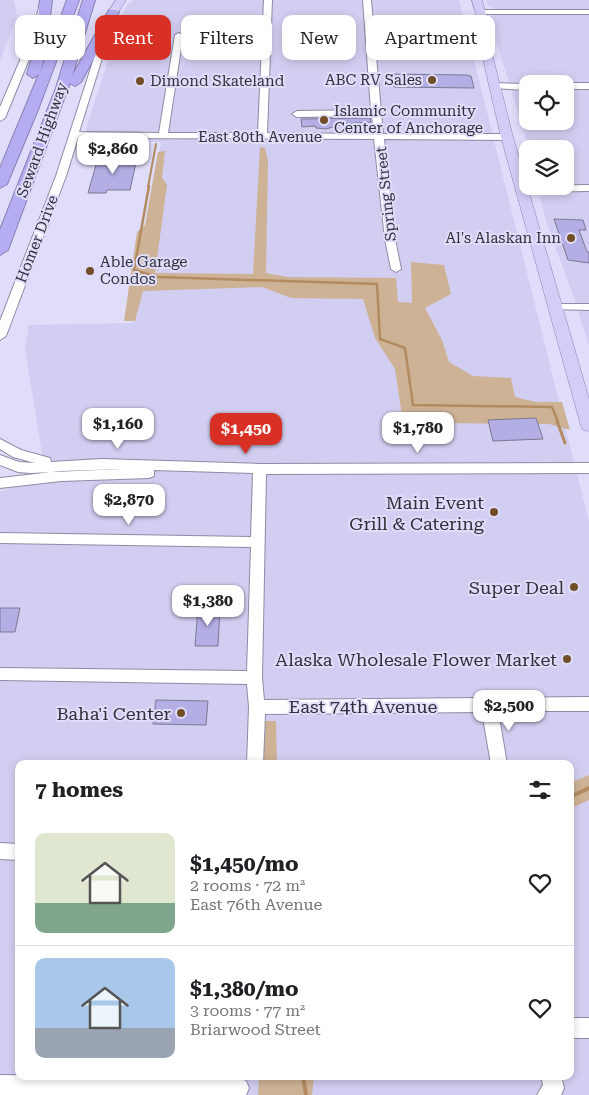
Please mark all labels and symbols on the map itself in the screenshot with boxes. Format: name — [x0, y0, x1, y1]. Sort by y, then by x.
place label: ABC RV Sales — [325, 71, 422, 89]
place label: Dimond Skateland — [150, 72, 285, 90]
marker: ABC RV Sales — [426, 74, 438, 86]
marker: Dimond Skateland — [134, 75, 146, 87]
street label: Seward Highway — [13, 80, 71, 200]
place label: Islamic Community Center of Anchorage — [334, 102, 483, 137]
marker: Islamic Community Center of Anchorage — [318, 114, 330, 126]
street label: East 80th Avenue — [198, 128, 322, 146]
pin: $2,860 — [72, 132, 154, 175]
street label: Spring Street — [372, 145, 400, 242]
street label: Homer Drive — [12, 193, 62, 285]
place label: Al's Alaskan Inn — [445, 229, 561, 247]
marker: Al's Alaskan Inn — [565, 232, 577, 244]
place label: Able Garage Condos — [100, 253, 188, 288]
marker: Able Garage Condos — [84, 265, 96, 277]
pin: $1,160 — [77, 408, 159, 450]
pin: $1,450 — [205, 412, 287, 455]
pin: $1,780 — [377, 412, 459, 454]
pin: $2,870 — [88, 484, 170, 526]
place label: Main Event Grill & Catering — [349, 492, 485, 534]
marker: Main Event Grill & Catering — [488, 506, 500, 518]
place label: Super Deal — [469, 577, 564, 598]
marker: Super Deal — [568, 581, 580, 593]
pin: $1,380 — [167, 584, 249, 627]
place label: Alaska Wholesale Flower Market — [275, 649, 557, 670]
marker: Alaska Wholesale Flower Market — [561, 653, 573, 665]
pin: $2,500 — [468, 690, 550, 732]
street label: East 74th Avenue — [289, 696, 438, 717]
place label: Baha'i Center — [56, 703, 171, 724]
marker: Baha'i Center — [175, 707, 187, 719]

